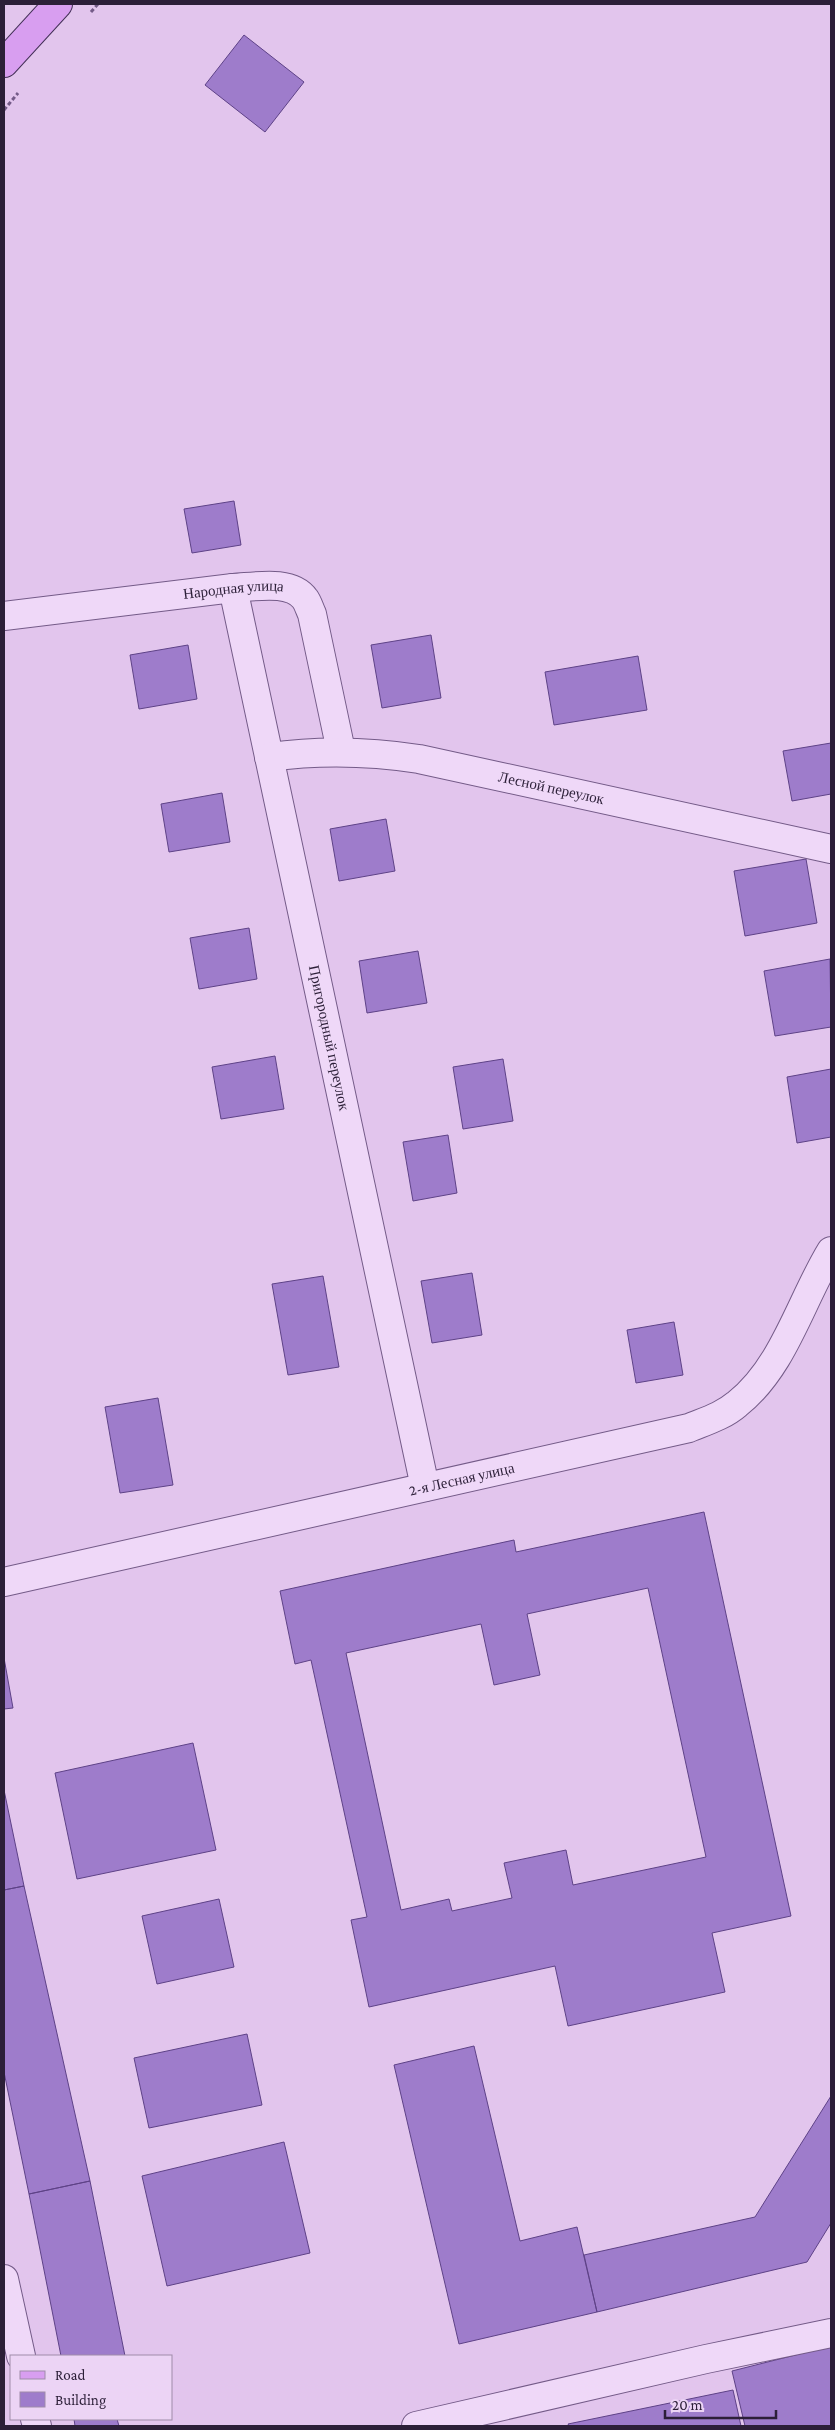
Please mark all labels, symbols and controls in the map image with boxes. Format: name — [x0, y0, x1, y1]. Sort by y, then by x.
street label: Народная улица — [182, 578, 285, 602]
street label: Лесной переулок — [497, 769, 606, 807]
street label: Пригородный переулок — [306, 964, 353, 1113]
street label: 2-я Лесная улица — [407, 1459, 516, 1499]
legend — [10, 2355, 172, 2420]
text: Road — [55, 2367, 86, 2383]
scale bar — [665, 2388, 776, 2420]
text: Building — [55, 2392, 106, 2409]
text: 20 m — [672, 2397, 703, 2413]

